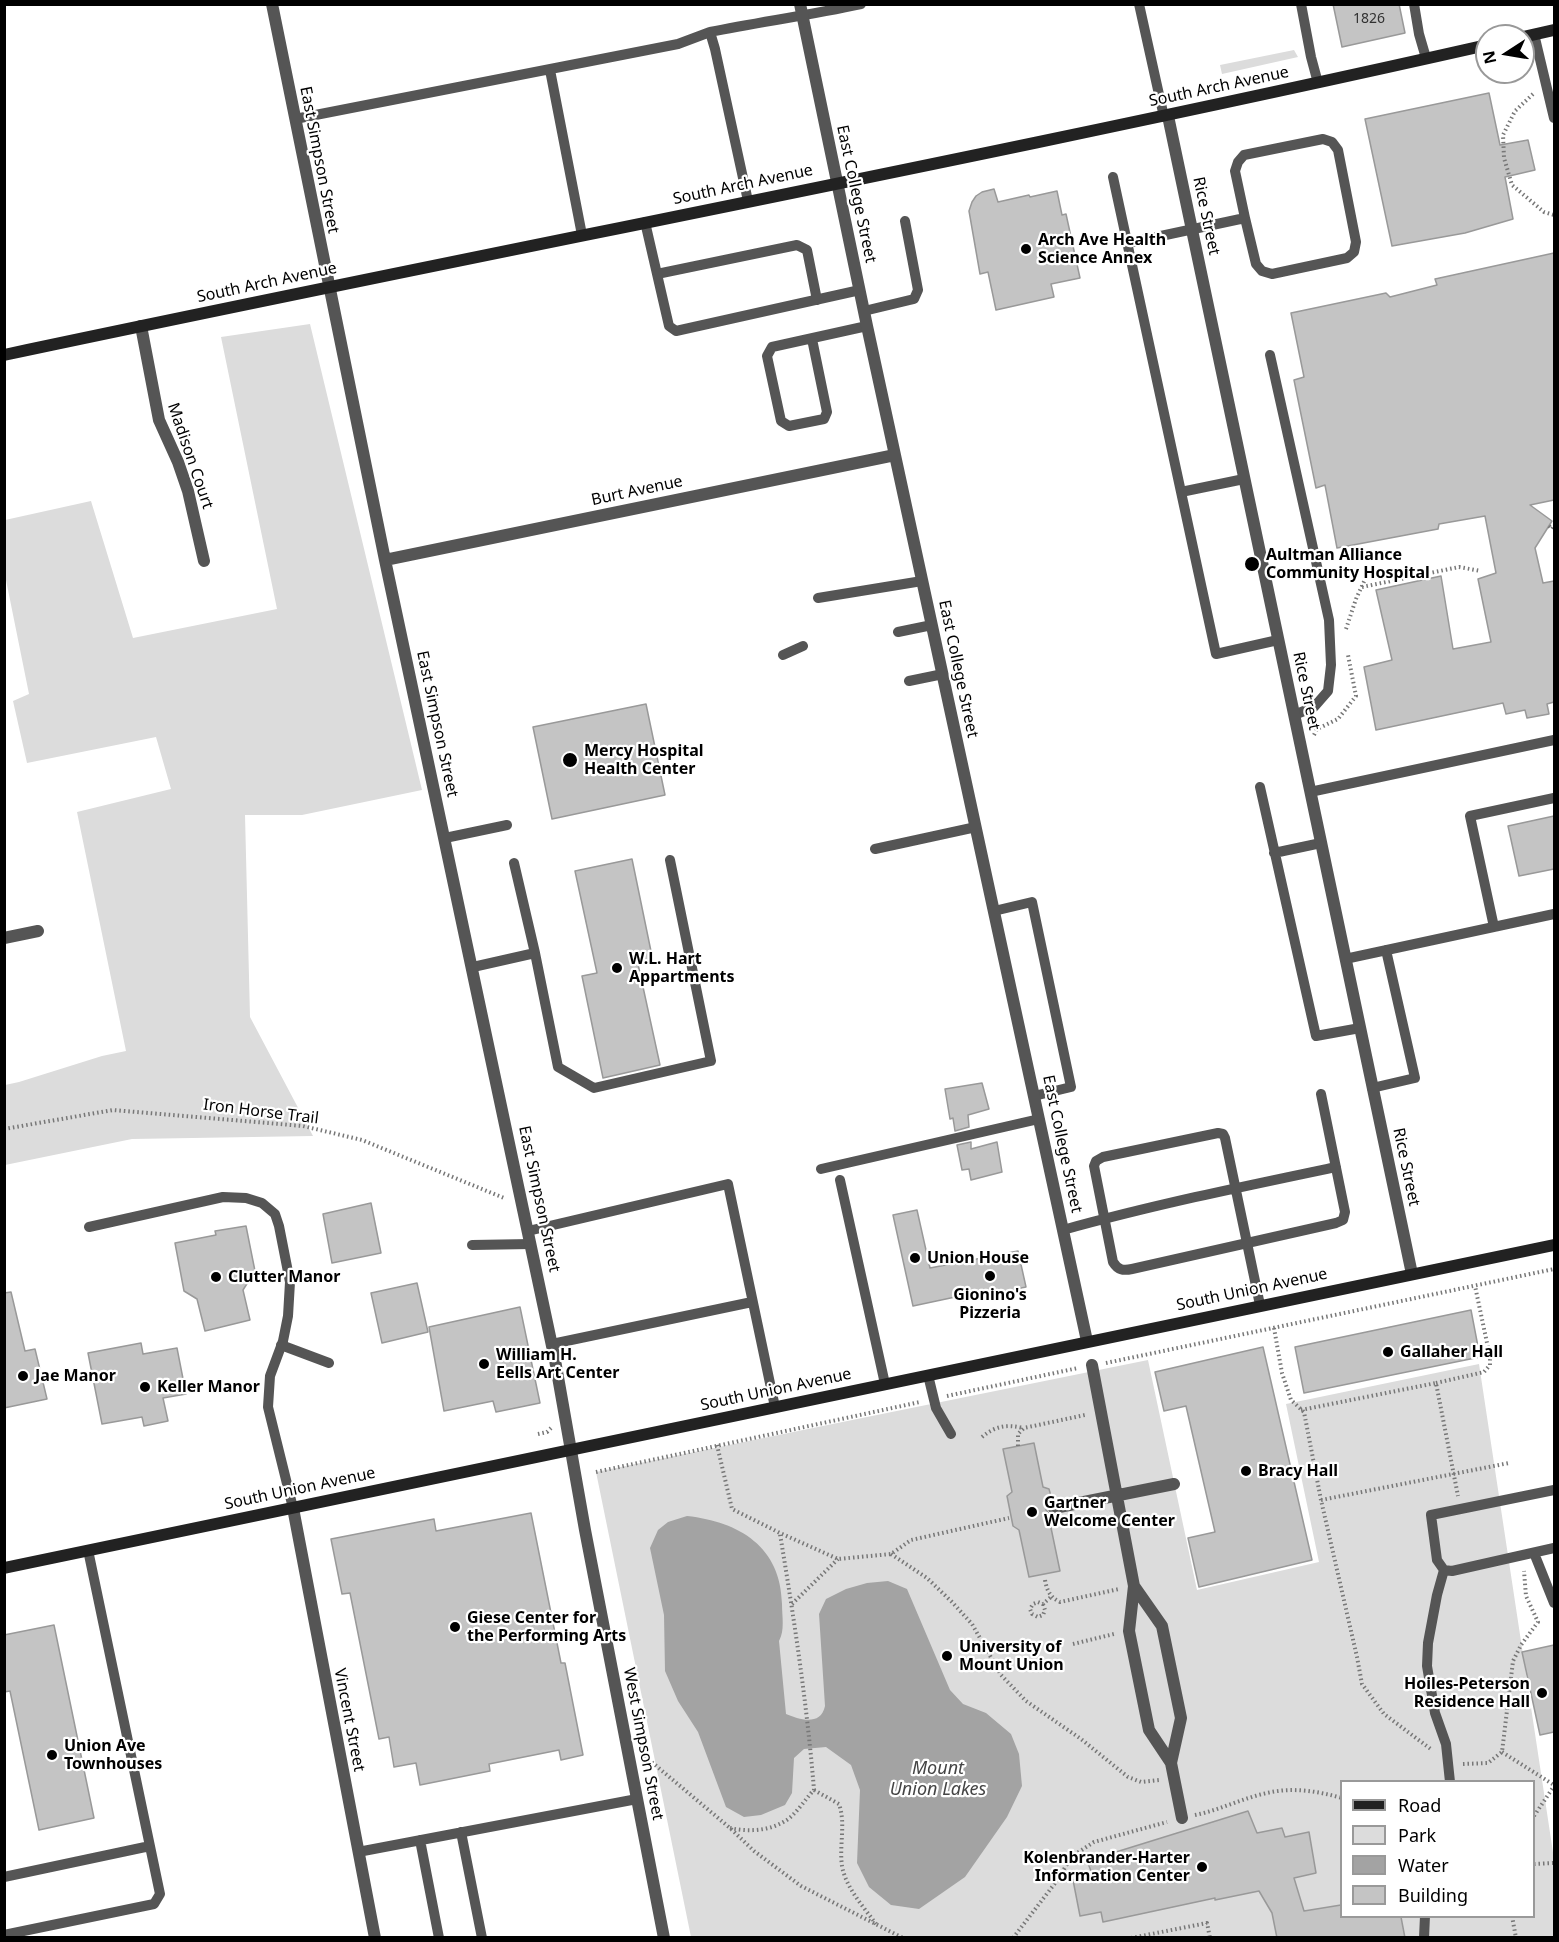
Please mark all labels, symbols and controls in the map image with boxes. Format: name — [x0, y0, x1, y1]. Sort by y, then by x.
house number: 1826 — [1353, 11, 1385, 27]
north arrow — [1475, 24, 1535, 84]
text: N — [1477, 49, 1501, 66]
street label: South Arch Avenue — [1147, 63, 1291, 111]
street label: East Simpson Street — [295, 85, 343, 235]
street label: East College Street — [832, 123, 880, 265]
street label: South Arch Avenue — [671, 161, 815, 209]
street label: Rice Street — [1188, 175, 1224, 257]
place label: Arch Ave Health Science Annex — [1038, 230, 1166, 268]
marker: Arch Ave Health Science Annex — [1019, 242, 1033, 256]
street label: South Arch Avenue — [195, 259, 339, 307]
street label: Madison Court — [163, 400, 217, 512]
street label: Burt Avenue — [590, 472, 684, 510]
place label: Aultman Alliance Community Hospital — [1266, 545, 1430, 583]
marker: Aultman Alliance Community Hospital — [1243, 555, 1261, 573]
street label: East College Street — [934, 598, 982, 740]
street label: East Simpson Street — [412, 649, 462, 799]
street label: Rice Street — [1288, 650, 1324, 732]
place label: Mercy Hospital Health Center — [584, 741, 703, 779]
marker: Mercy Hospital Health Center — [561, 751, 579, 769]
place label: W.L. Hart Appartments — [629, 949, 735, 987]
marker: W.L. Hart Appartments — [610, 961, 624, 975]
street label: East College Street — [1038, 1073, 1086, 1215]
street label: Iron Horse Trail — [202, 1095, 320, 1129]
street label: East Simpson Street — [514, 1124, 564, 1274]
street label: Rice Street — [1388, 1126, 1424, 1208]
place label: Union House — [927, 1248, 1029, 1268]
marker: Union House — [908, 1251, 922, 1265]
street label: South Union Avenue — [1175, 1265, 1329, 1315]
place label: Clutter Manor — [228, 1267, 340, 1287]
marker: Gionino's Pizzeria — [983, 1269, 997, 1283]
marker: Clutter Manor — [209, 1270, 223, 1284]
place label: Gionino's Pizzeria — [953, 1285, 1027, 1323]
place label: Gallaher Hall — [1400, 1342, 1503, 1362]
place label: William H. Eells Art Center — [496, 1345, 619, 1383]
marker: Gallaher Hall — [1381, 1345, 1395, 1359]
marker: William H. Eells Art Center — [477, 1357, 491, 1371]
street label: South Union Avenue — [699, 1365, 853, 1415]
place label: Jae Manor — [35, 1366, 116, 1386]
marker: Jae Manor — [16, 1369, 30, 1383]
place label: Keller Manor — [157, 1377, 260, 1397]
marker: Keller Manor — [138, 1380, 152, 1394]
place label: Bracy Hall — [1258, 1461, 1338, 1481]
street label: South Union Avenue — [223, 1464, 377, 1514]
marker: Bracy Hall — [1239, 1464, 1253, 1478]
place label: Gartner Welcome Center — [1044, 1493, 1175, 1531]
marker: Gartner Welcome Center — [1025, 1505, 1039, 1519]
place label: Giese Center for the Performing Arts — [467, 1608, 626, 1646]
marker: Giese Center for the Performing Arts — [448, 1620, 462, 1634]
place label: University of Mount Union — [959, 1637, 1064, 1675]
marker: University of Mount Union — [940, 1649, 954, 1663]
street label: West Simpson Street — [619, 1666, 667, 1822]
street label: Vincent Street — [330, 1667, 368, 1773]
place label: Hoiles-Peterson Residence Hall — [1404, 1674, 1530, 1712]
marker: Hoiles-Peterson Residence Hall — [1535, 1686, 1549, 1700]
place label: Union Ave Townhouses — [64, 1736, 162, 1774]
marker: Union Ave Townhouses — [45, 1748, 59, 1762]
water label: Mount Union Lakes — [890, 1758, 986, 1800]
legend — [1340, 1780, 1535, 1918]
text: Road — [1398, 1793, 1441, 1817]
text: Park — [1398, 1823, 1436, 1847]
place label: Kolenbrander-Harter Information Center — [1023, 1848, 1190, 1886]
text: Water — [1398, 1853, 1449, 1877]
marker: Kolenbrander-Harter Information Center — [1195, 1860, 1209, 1874]
text: Building — [1398, 1883, 1468, 1907]

